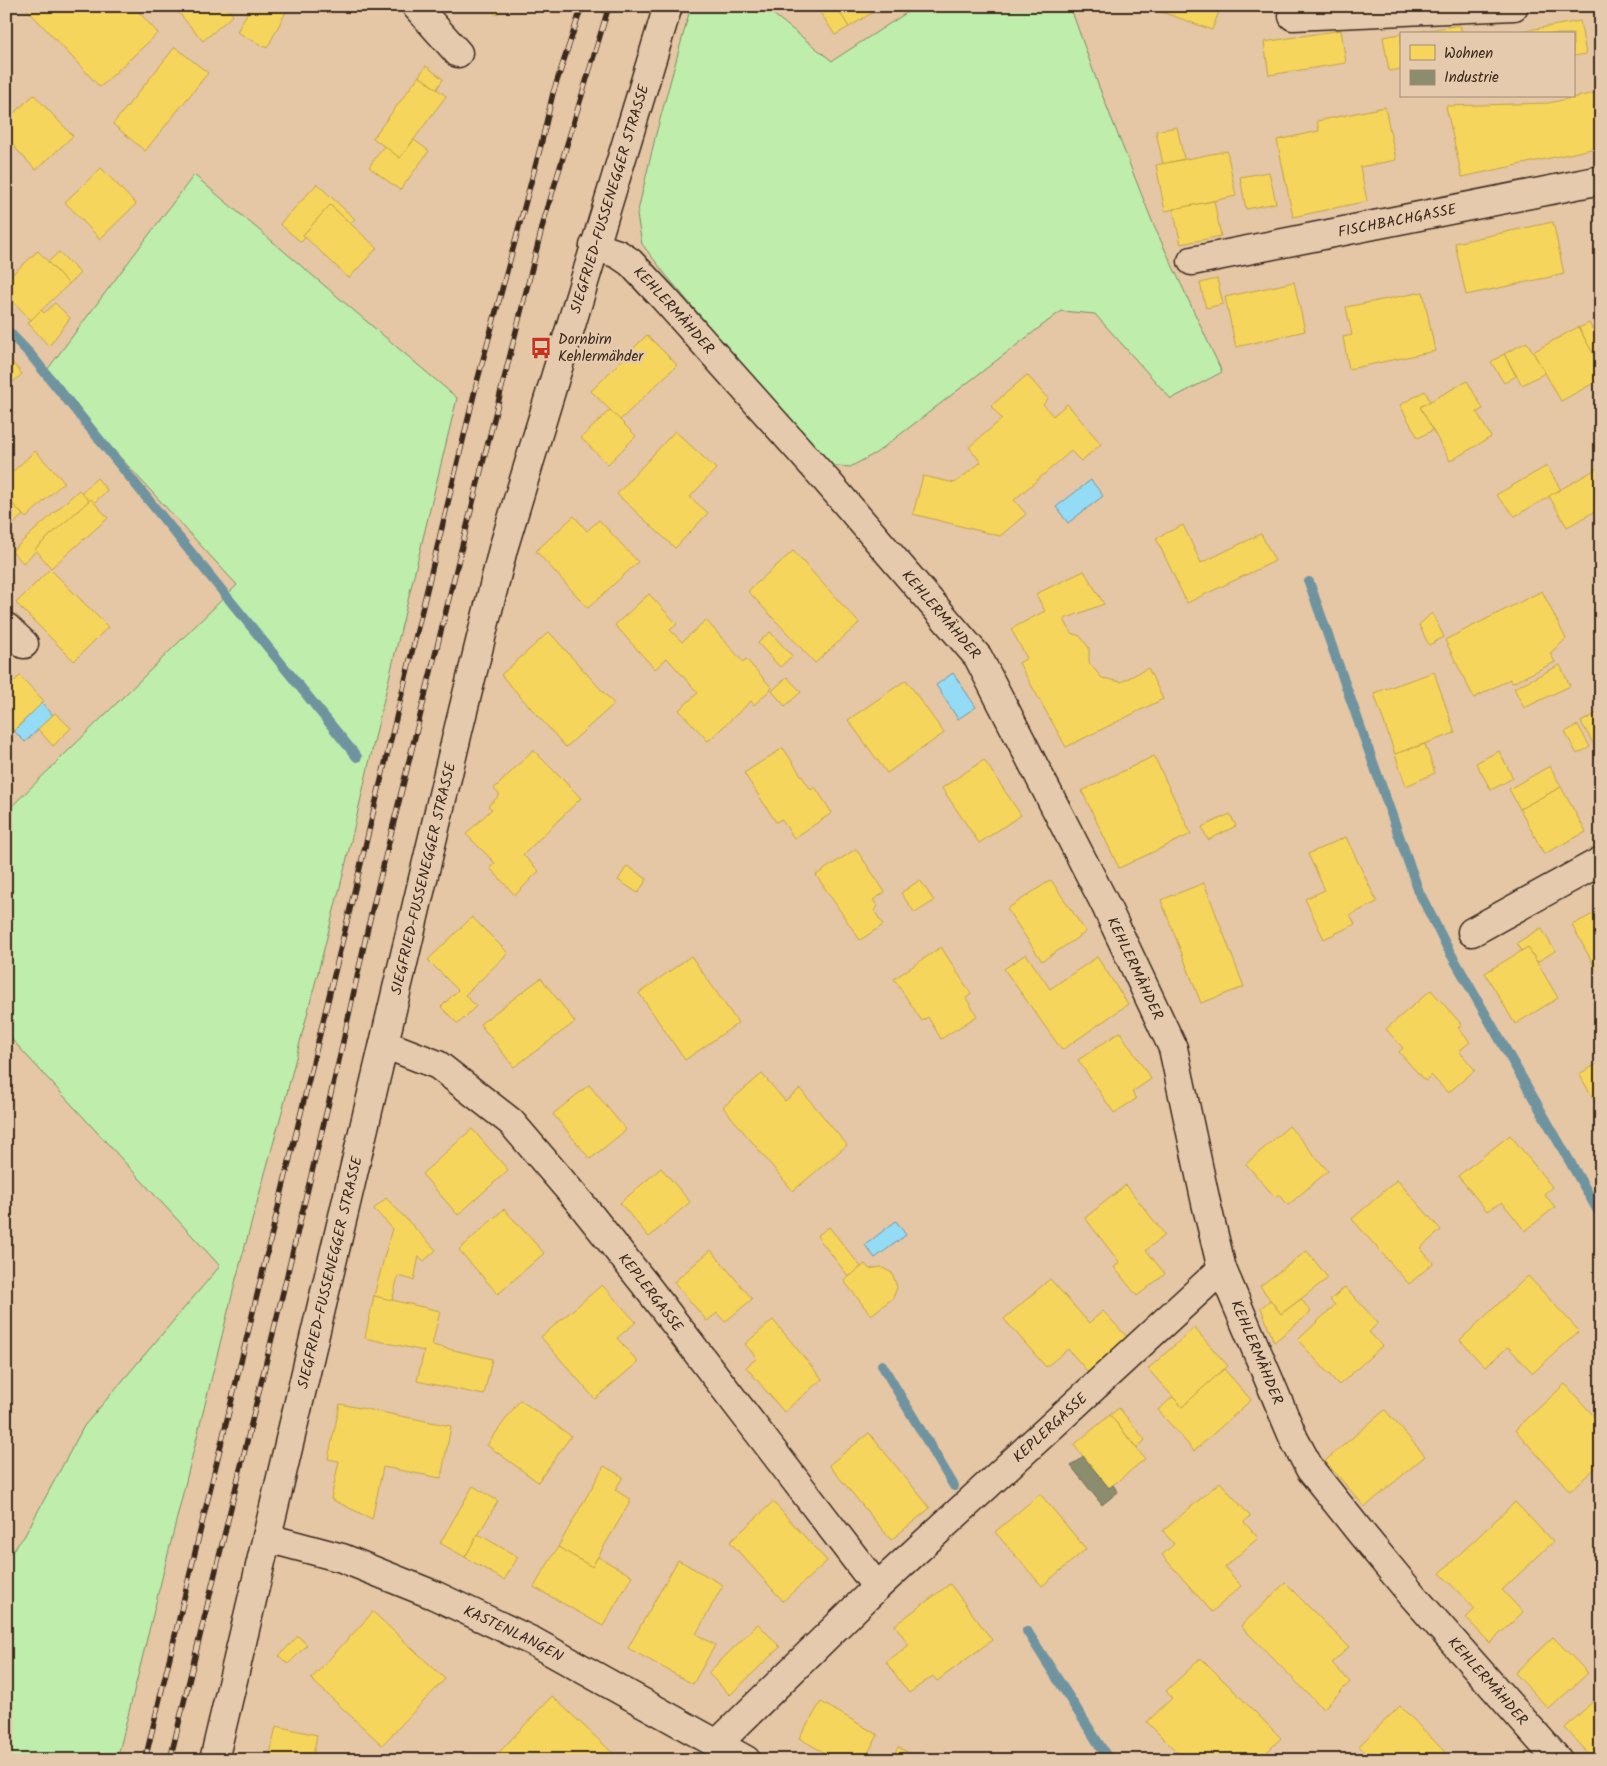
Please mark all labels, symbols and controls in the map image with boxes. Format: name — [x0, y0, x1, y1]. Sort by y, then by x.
legend — [1400, 32, 1574, 98]
text: Wohnen — [1444, 42, 1493, 66]
text: Industrie — [1444, 66, 1499, 90]
street label: SIEGFRIED-FUSSENEGGER STRASSE — [564, 80, 657, 317]
street label: FISCHBACHGASSE — [1336, 198, 1460, 245]
street label: KEHLERMÄHDER — [627, 261, 720, 360]
place label: Dornbirn Kehlermähder — [558, 328, 644, 369]
bus stop icon: Dornbirn Kehlermähder — [528, 335, 554, 361]
street label: KEHLERMÄHDER — [895, 565, 986, 665]
street label: SIEGFRIED-FUSSENEGGER STRASSE — [385, 759, 463, 997]
street label: KEHLERMÄHDER — [1100, 913, 1169, 1025]
street label: SIEGFRIED-FUSSENEGGER STRASSE — [291, 1153, 370, 1391]
street label: KEPLERGASSE — [612, 1248, 689, 1339]
street label: KEHLERMÄHDER — [1224, 1297, 1289, 1409]
street label: KEPLERGASSE — [1008, 1387, 1094, 1469]
street label: KASTENLANGEN — [459, 1599, 567, 1669]
street label: KEHLERMÄHDER — [1441, 1632, 1533, 1732]

